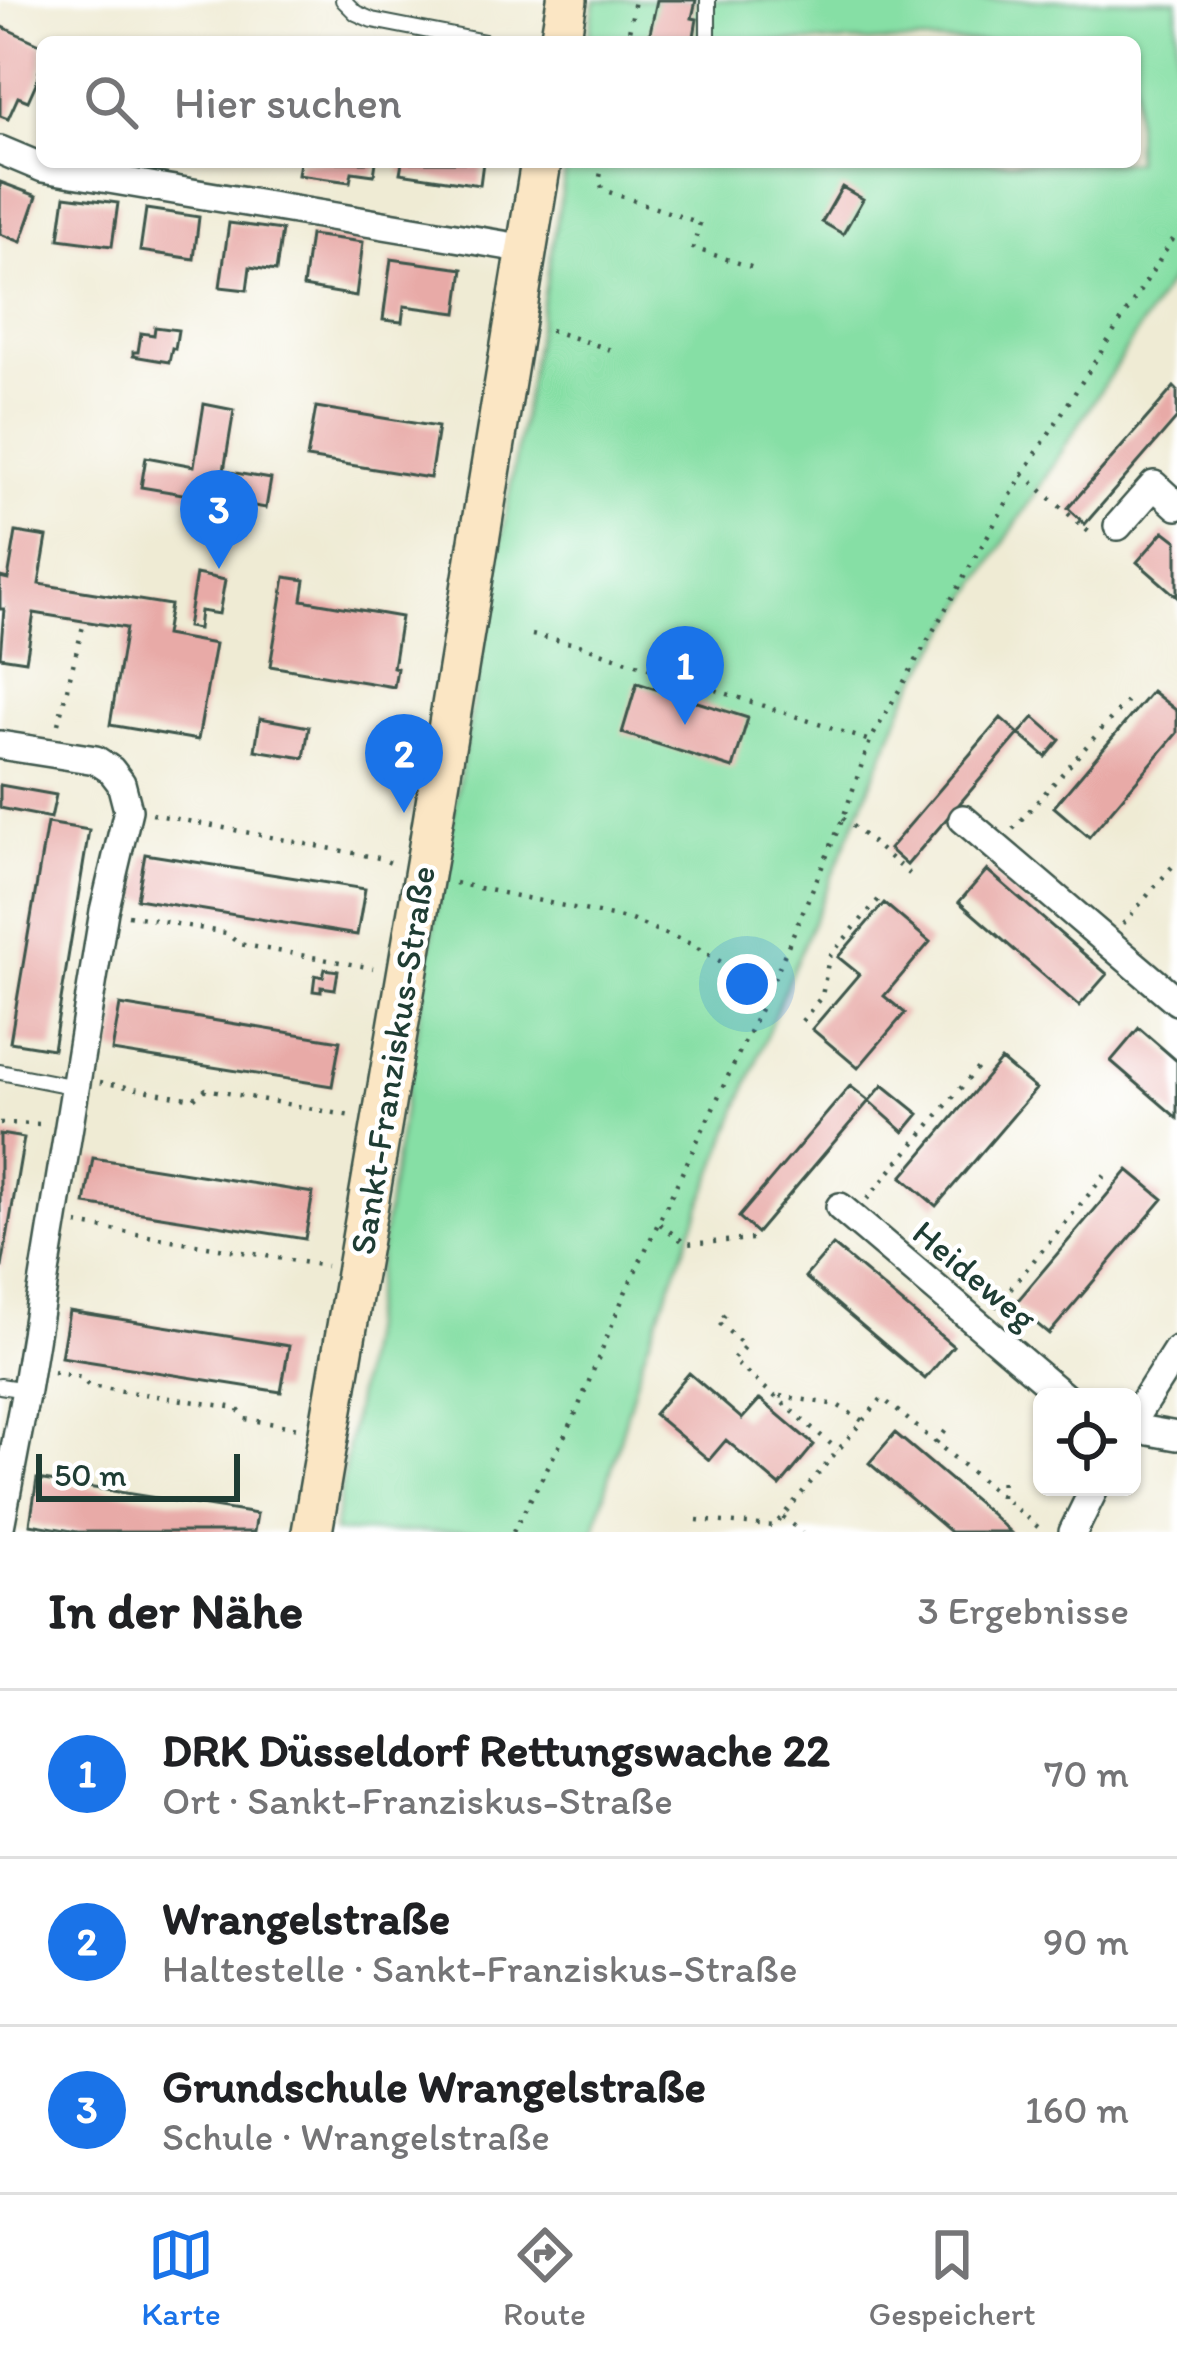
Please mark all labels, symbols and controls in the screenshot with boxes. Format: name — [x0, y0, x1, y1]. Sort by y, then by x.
search box — [36, 36, 1141, 168]
icon: search — [78, 69, 144, 135]
text: Hier suchen — [174, 75, 402, 129]
pin: 3 — [180, 470, 258, 569]
pin: 1 — [646, 626, 724, 725]
pin: 2 — [365, 714, 443, 813]
street label: Sankt-Franziskus-Straße — [340, 863, 444, 1257]
your location — [717, 954, 777, 1014]
street label: Heideweg — [904, 1211, 1046, 1340]
map controls — [1033, 1388, 1141, 1496]
button: locate — [1033, 1388, 1141, 1496]
scale bar — [36, 1448, 240, 1501]
text: 50 m — [54, 1455, 127, 1494]
text: In der Nähe — [48, 1580, 303, 1641]
text: 3 Ergebnisse — [918, 1587, 1129, 1634]
text: DRK Düsseldorf Rettungswache 22 — [162, 1723, 830, 1777]
text: 1 — [78, 1750, 96, 1797]
text: 70 m — [1044, 1750, 1129, 1797]
text: Ort · Sankt-Franziskus-Straße — [162, 1777, 673, 1824]
text: Wrangelstraße — [162, 1891, 450, 1945]
text: 2 — [77, 1918, 97, 1965]
text: 90 m — [1043, 1918, 1129, 1965]
text: Haltestelle · Sankt-Franziskus-Straße — [162, 1945, 798, 1992]
text: Grundschule Wrangelstraße — [162, 2059, 706, 2113]
text: 3 — [76, 2086, 98, 2133]
text: 160 m — [1025, 2086, 1129, 2133]
text: Schule · Wrangelstraße — [162, 2113, 550, 2160]
tab: Karte — [141, 2222, 221, 2333]
tab: Route — [503, 2222, 586, 2333]
tab: Gespeichert — [868, 2222, 1036, 2333]

